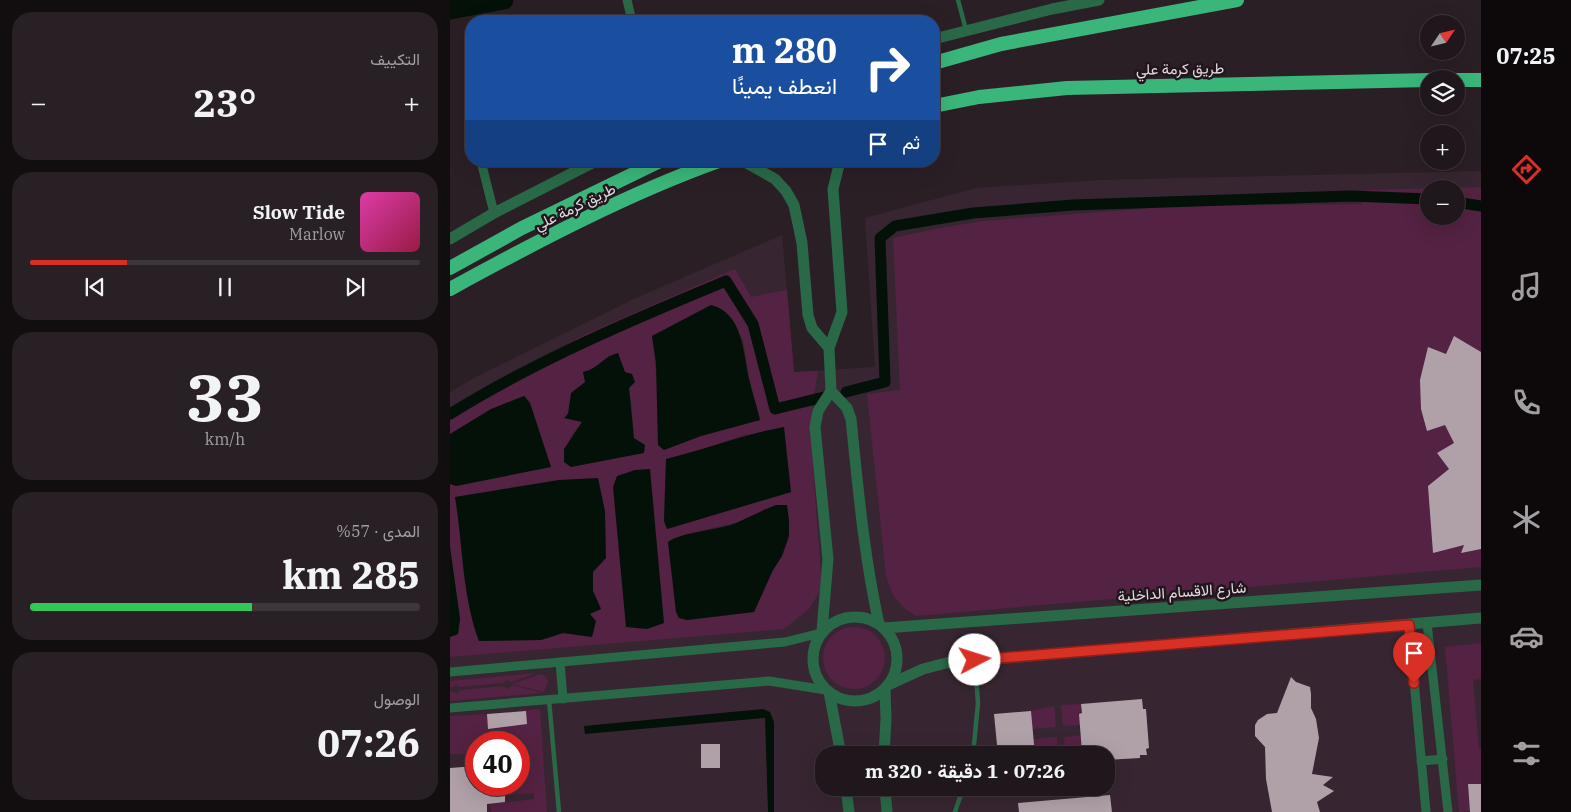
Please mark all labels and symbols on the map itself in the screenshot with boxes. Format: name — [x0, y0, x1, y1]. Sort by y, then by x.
north arrow — [1420, 15, 1465, 60]
street label: طريق كرمة علي — [1136, 58, 1225, 83]
street label: طريق كرمة علي — [531, 179, 621, 238]
street label: شارع الاقسام الداخلية — [1117, 578, 1247, 607]
pin — [1393, 632, 1435, 683]
position arrow — [948, 633, 1000, 685]
speed limit sign: 40 — [465, 731, 530, 796]

